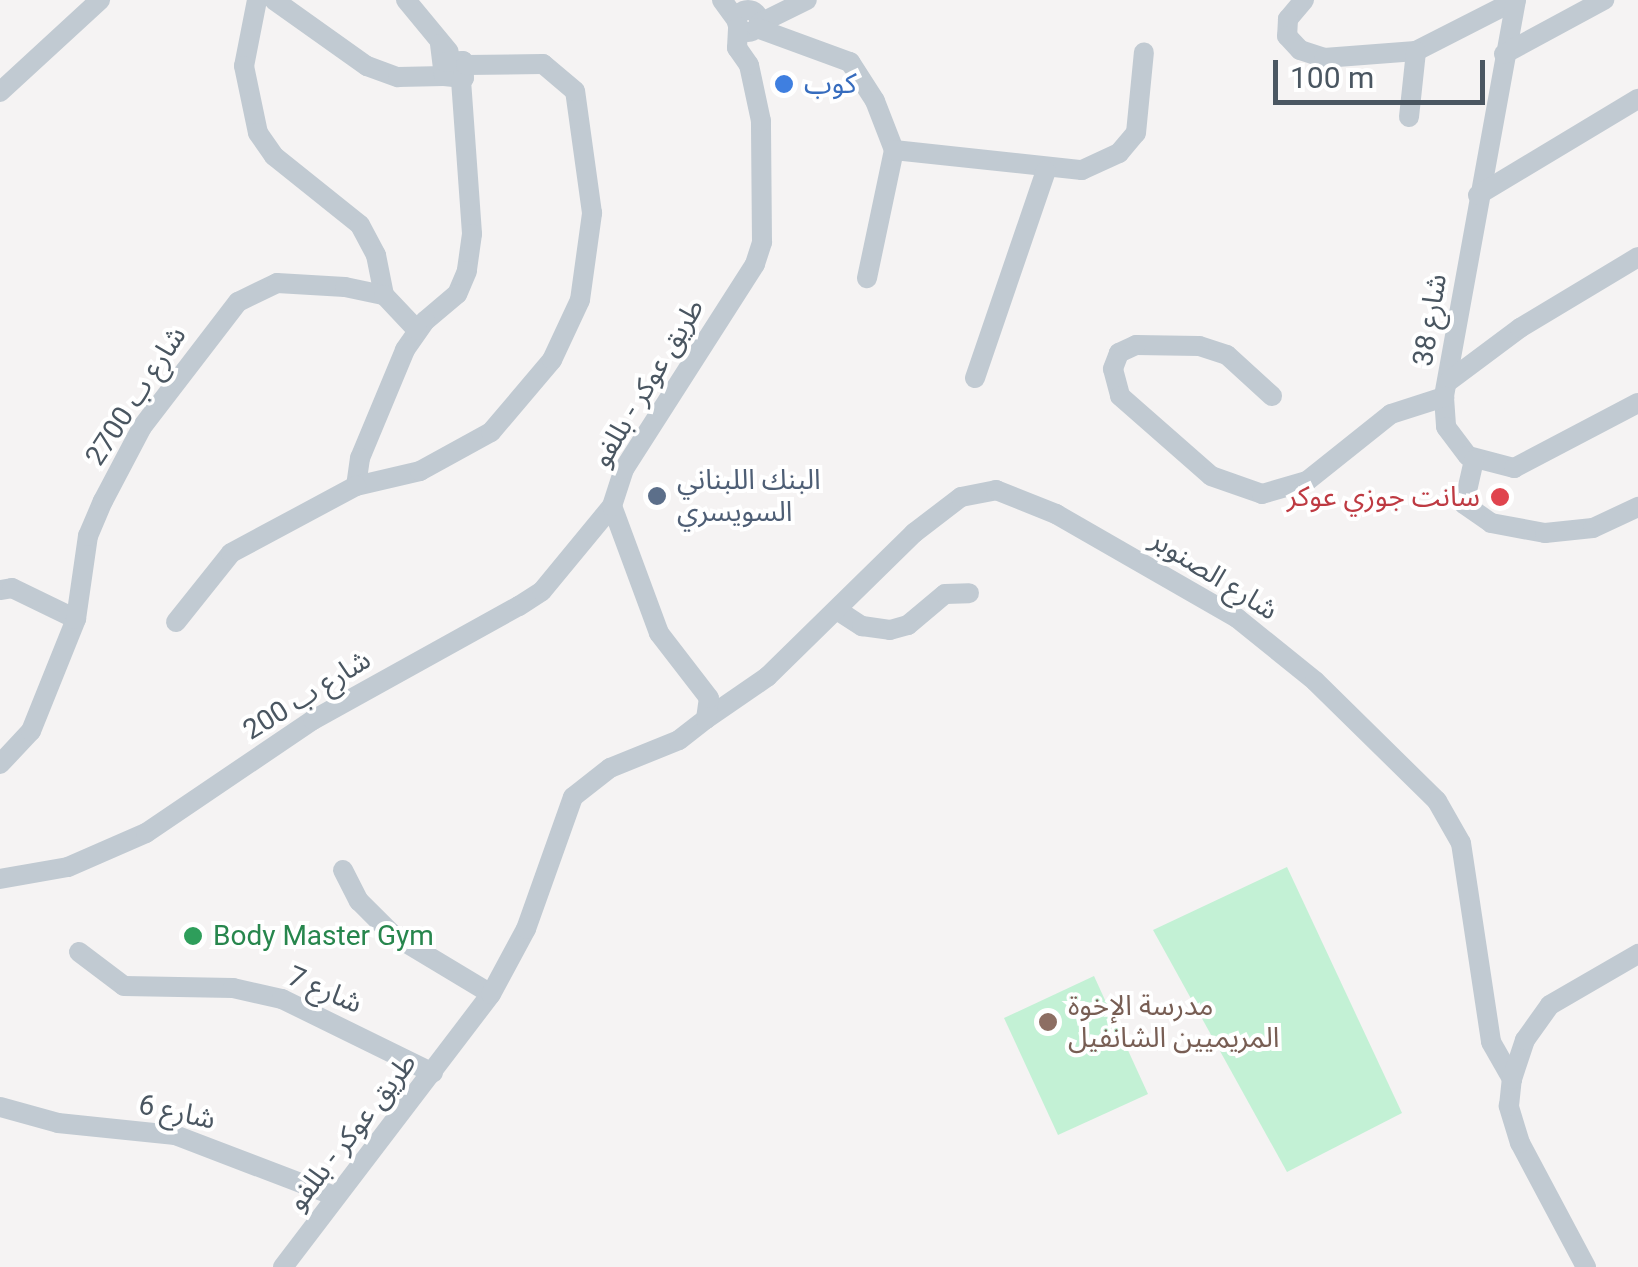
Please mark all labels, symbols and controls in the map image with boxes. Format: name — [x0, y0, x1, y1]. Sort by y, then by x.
scale bar — [1278, 40, 1490, 102]
text: 100 m — [1290, 60, 1374, 95]
place label: كوب — [804, 67, 857, 101]
marker: كوب — [773, 73, 795, 95]
street label: شارع 38 — [1406, 271, 1454, 369]
street label: طريق عوكر - بللفو — [585, 293, 711, 473]
street label: شارع ب 2700 — [79, 320, 193, 472]
place label: البنك اللبناني السويسري — [677, 463, 821, 529]
place label: سانت جوزي عوكر — [1287, 480, 1480, 514]
marker: البنك اللبناني السويسري — [646, 485, 668, 507]
marker: سانت جوزي عوكر — [1489, 486, 1511, 508]
street label: شارع الصنوبر — [1144, 523, 1284, 627]
street label: شارع ب 200 — [237, 643, 377, 747]
place label: Body Master Gym — [213, 919, 434, 953]
marker: Body Master Gym — [182, 925, 204, 947]
street label: شارع 7 — [283, 959, 367, 1021]
place label: مدرسة الإخوة المريميين الشانفيل — [1068, 989, 1279, 1055]
marker: مدرسة الإخوة المريميين الشانفيل — [1037, 1011, 1059, 1033]
street label: طريق عوكر - بللفو — [280, 1047, 424, 1217]
street label: شارع 6 — [136, 1088, 218, 1136]

